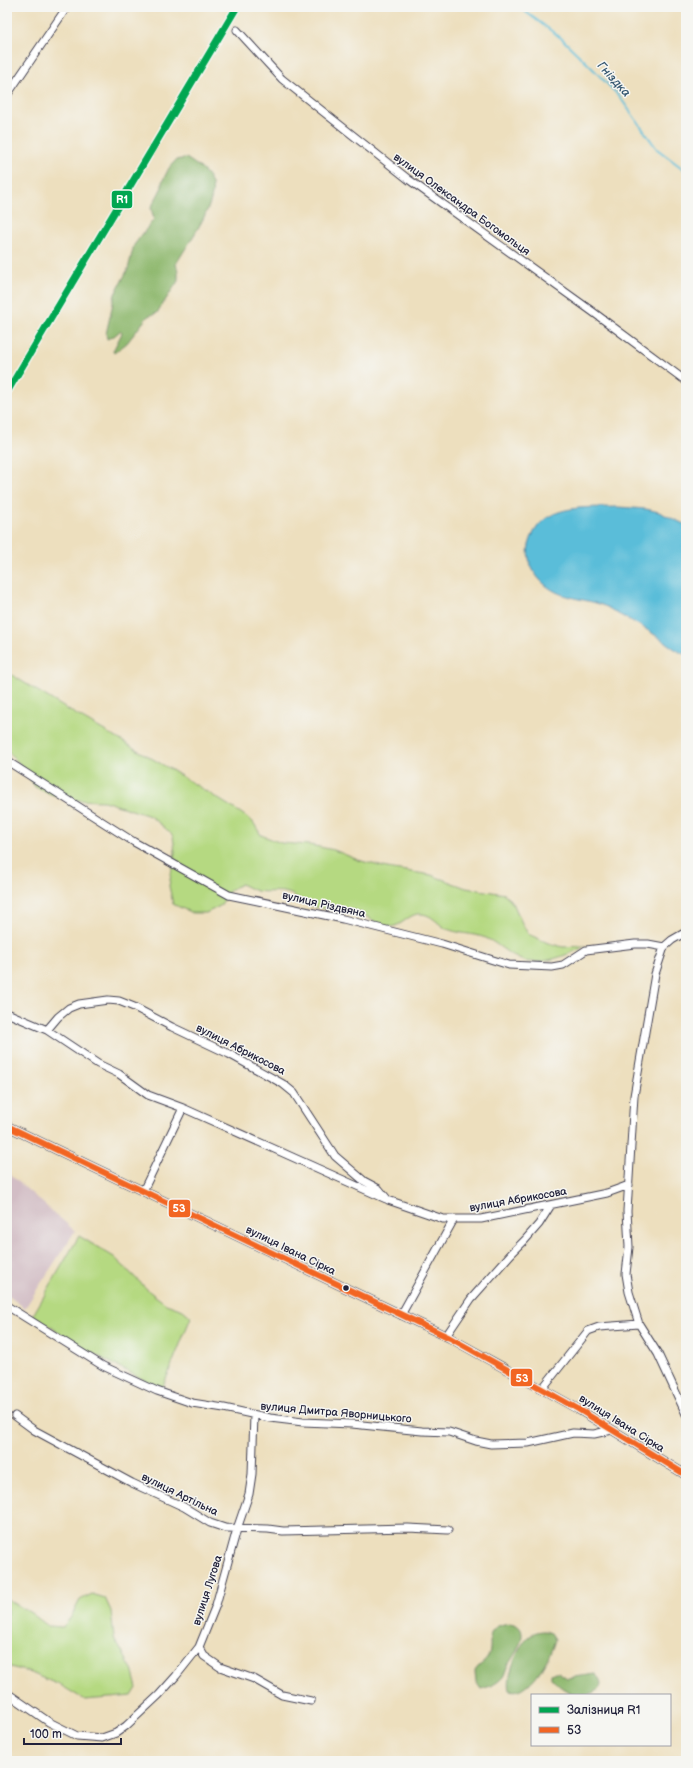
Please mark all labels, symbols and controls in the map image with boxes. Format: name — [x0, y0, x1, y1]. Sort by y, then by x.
water label: Гніздка — [594, 58, 634, 100]
street label: вулиця Олександра Богомольця — [391, 151, 532, 258]
line badge: R1 — [111, 190, 133, 209]
text: R1 — [116, 193, 128, 206]
street label: вулиця Різдвяна — [281, 889, 367, 920]
street label: вулиця Абрикосова — [194, 1021, 288, 1078]
street label: вулиця Абрикосова — [468, 1184, 568, 1214]
line badge: 53 — [168, 1199, 191, 1218]
text: 53 — [173, 1202, 186, 1215]
street label: вулиця Івана Сірка — [244, 1223, 338, 1278]
unlabelled marker — [341, 1283, 351, 1293]
line badge: 53 — [510, 1368, 533, 1387]
text: 53 — [516, 1372, 529, 1385]
street label: вулиця Івана Сірка — [577, 1392, 667, 1455]
street label: вулиця Дмитра Яворницького — [260, 1399, 412, 1426]
street label: вулиця Артільна — [139, 1470, 221, 1519]
street label: вулиця Лугова — [190, 1553, 225, 1627]
legend — [531, 1694, 671, 1746]
text: Залізниця R1 — [567, 1703, 640, 1718]
scale bar — [24, 1720, 121, 1746]
text: 53 — [567, 1723, 581, 1738]
text: 100 m — [30, 1727, 62, 1742]

